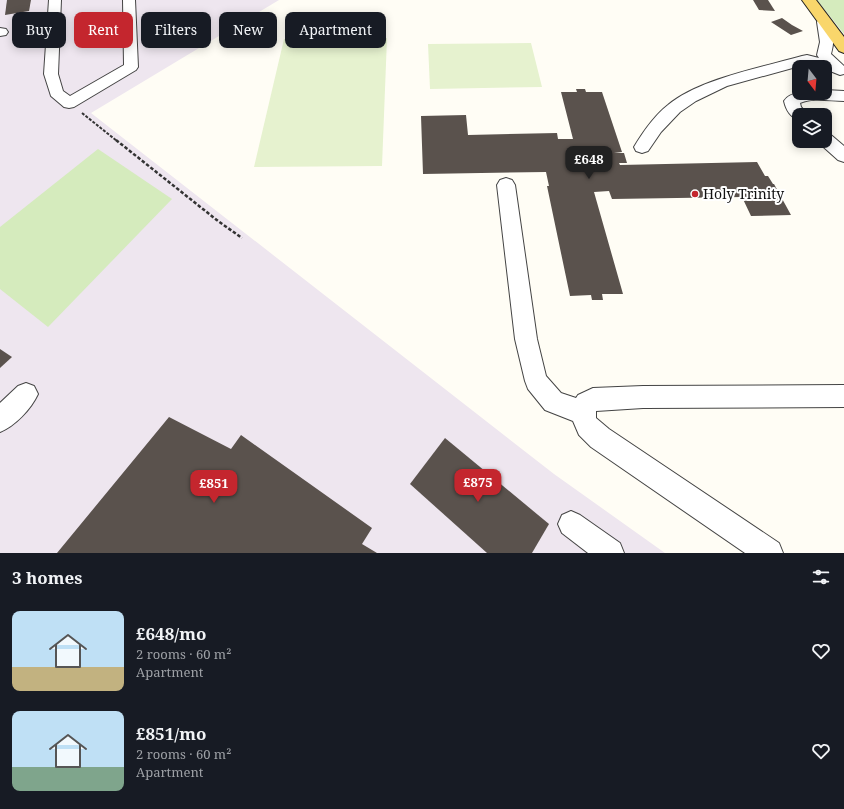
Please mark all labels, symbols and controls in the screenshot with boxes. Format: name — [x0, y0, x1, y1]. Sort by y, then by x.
chip: Buy — [12, 12, 66, 48]
chip: Rent — [74, 12, 133, 48]
chip: Filters — [141, 12, 211, 48]
chip: New — [219, 12, 277, 48]
chip: Apartment — [285, 12, 386, 48]
north arrow — [792, 60, 832, 100]
map controls — [792, 60, 832, 148]
button: layers — [792, 108, 832, 148]
pin: £648 — [565, 146, 613, 180]
text: £648 — [574, 150, 604, 168]
place label: Holy Trinity — [703, 184, 784, 203]
marker: Holy Trinity — [690, 189, 700, 199]
pin: £875 — [454, 469, 502, 503]
pin: £851 — [190, 470, 238, 504]
text: £875 — [463, 473, 493, 491]
text: £851 — [199, 474, 229, 492]
text: 3 homes — [12, 566, 82, 589]
icon: filters — [810, 566, 832, 588]
text: £648/mo — [136, 622, 206, 645]
icon: home — [44, 627, 92, 675]
icon: heart — [810, 640, 832, 662]
text: 2 rooms · 60 m² — [136, 645, 231, 663]
text: Apartment — [136, 663, 203, 681]
text: £851/mo — [136, 722, 206, 745]
icon: home — [44, 727, 92, 775]
icon: heart — [810, 740, 832, 762]
text: 2 rooms · 60 m² — [136, 745, 231, 763]
text: Apartment — [136, 763, 203, 781]

